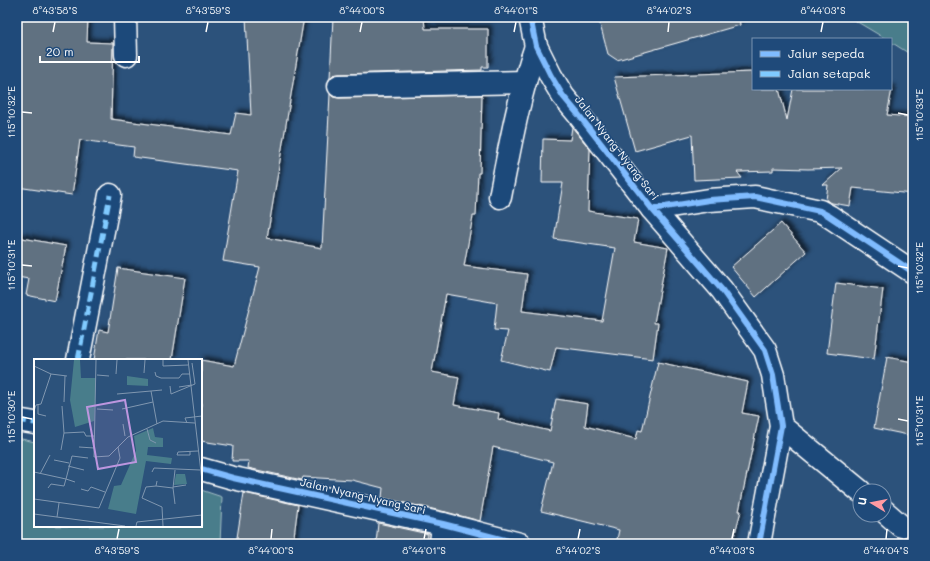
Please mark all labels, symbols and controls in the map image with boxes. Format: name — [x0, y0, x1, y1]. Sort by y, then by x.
text: 8°43'58"S — [33, 3, 78, 17]
text: 8°43'59"S — [186, 3, 231, 17]
text: 8°44'00"S — [339, 3, 385, 17]
text: 8°44'01"S — [494, 3, 538, 17]
text: 8°44'02"S — [647, 3, 692, 17]
text: 8°44'03"S — [800, 3, 846, 17]
scale bar — [40, 38, 139, 64]
legend — [752, 38, 892, 90]
text: 20 m — [46, 43, 74, 59]
text: Jalur sepeda — [788, 45, 865, 61]
text: Jalan setapak — [788, 65, 870, 81]
text: 115°10'32"E — [4, 86, 18, 138]
text: 115°10'33"E — [912, 89, 926, 141]
street label: Jalan Nyang-Nyang Sari — [572, 92, 663, 203]
text: 115°10'31"E — [4, 239, 18, 291]
text: 115°10'32"E — [912, 242, 926, 294]
inset map — [34, 359, 202, 527]
text: 115°10'30"E — [4, 390, 18, 443]
text: 115°10'31"E — [912, 395, 926, 447]
street label: Jalan Nyang-Nyang Sari — [299, 474, 427, 517]
north arrow — [852, 483, 892, 523]
text: U — [854, 496, 870, 506]
text: 8°43'59"S — [95, 543, 140, 557]
text: 8°44'00"S — [248, 543, 294, 557]
text: 8°44'01"S — [402, 543, 446, 557]
text: 8°44'02"S — [556, 543, 601, 557]
text: 8°44'03"S — [709, 543, 755, 557]
text: 8°44'04"S — [863, 543, 909, 557]

